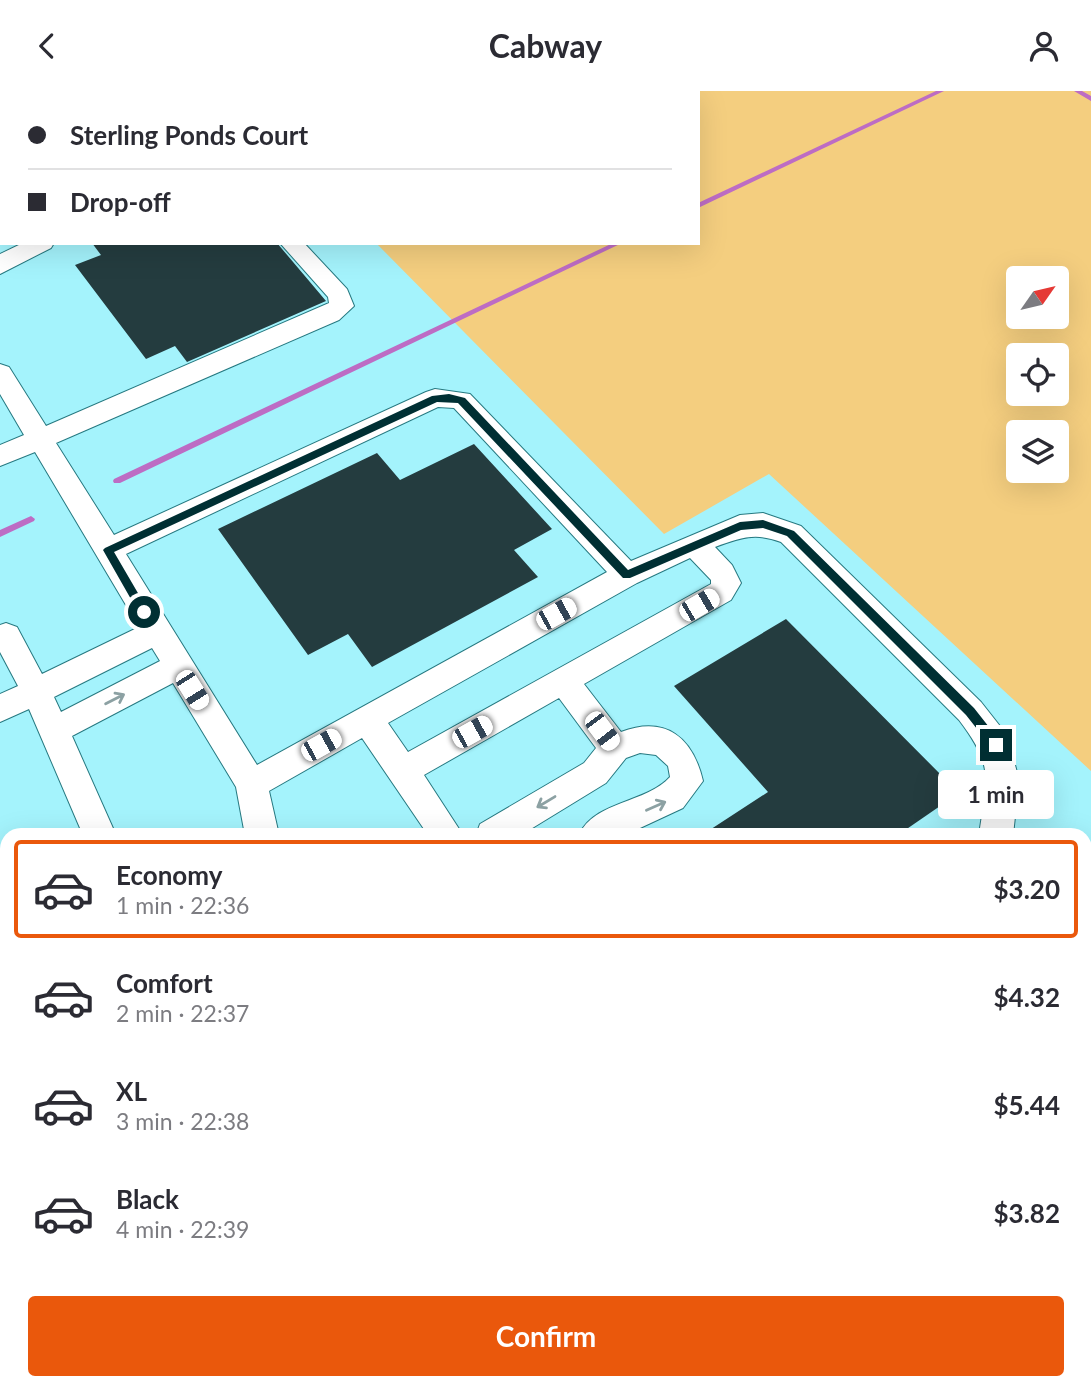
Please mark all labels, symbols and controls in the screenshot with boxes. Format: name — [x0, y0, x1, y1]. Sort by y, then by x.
text: Cabway — [489, 26, 602, 65]
icon: back — [28, 27, 66, 65]
icon: person — [1025, 27, 1063, 65]
text: Sterling Ponds Court — [70, 119, 308, 151]
text: Drop-off — [70, 186, 171, 218]
north arrow — [1006, 266, 1069, 329]
map controls — [1006, 266, 1069, 483]
button: locate — [1006, 343, 1069, 406]
button: layers — [1006, 420, 1069, 483]
car — [676, 585, 723, 625]
car — [533, 595, 580, 633]
route start — [128, 596, 160, 628]
car — [172, 667, 213, 713]
one-way arrow — [104, 691, 125, 705]
car — [581, 708, 624, 754]
car — [449, 713, 496, 751]
car — [298, 726, 345, 764]
route end — [980, 729, 1012, 761]
callout: 1 min — [938, 769, 1054, 819]
text: 1 min — [967, 780, 1025, 808]
one-way arrow — [537, 795, 557, 809]
one-way arrow — [645, 799, 666, 812]
icon: car — [32, 858, 95, 921]
text: Economy — [116, 859, 222, 891]
text: $3.20 — [994, 873, 1060, 905]
text: 1 min · 22:36 — [116, 891, 249, 919]
icon: car — [32, 966, 95, 1029]
text: Comfort — [116, 967, 213, 999]
text: $4.32 — [994, 981, 1060, 1013]
text: 2 min · 22:37 — [116, 999, 249, 1027]
icon: car — [32, 1074, 95, 1137]
text: XL — [116, 1075, 147, 1107]
text: $5.44 — [994, 1089, 1060, 1121]
text: 3 min · 22:38 — [116, 1107, 249, 1135]
icon: car — [32, 1182, 95, 1245]
text: Black — [116, 1183, 179, 1215]
text: $3.82 — [994, 1197, 1060, 1229]
text: 4 min · 22:39 — [116, 1215, 249, 1243]
button: Confirm — [28, 1296, 1064, 1376]

